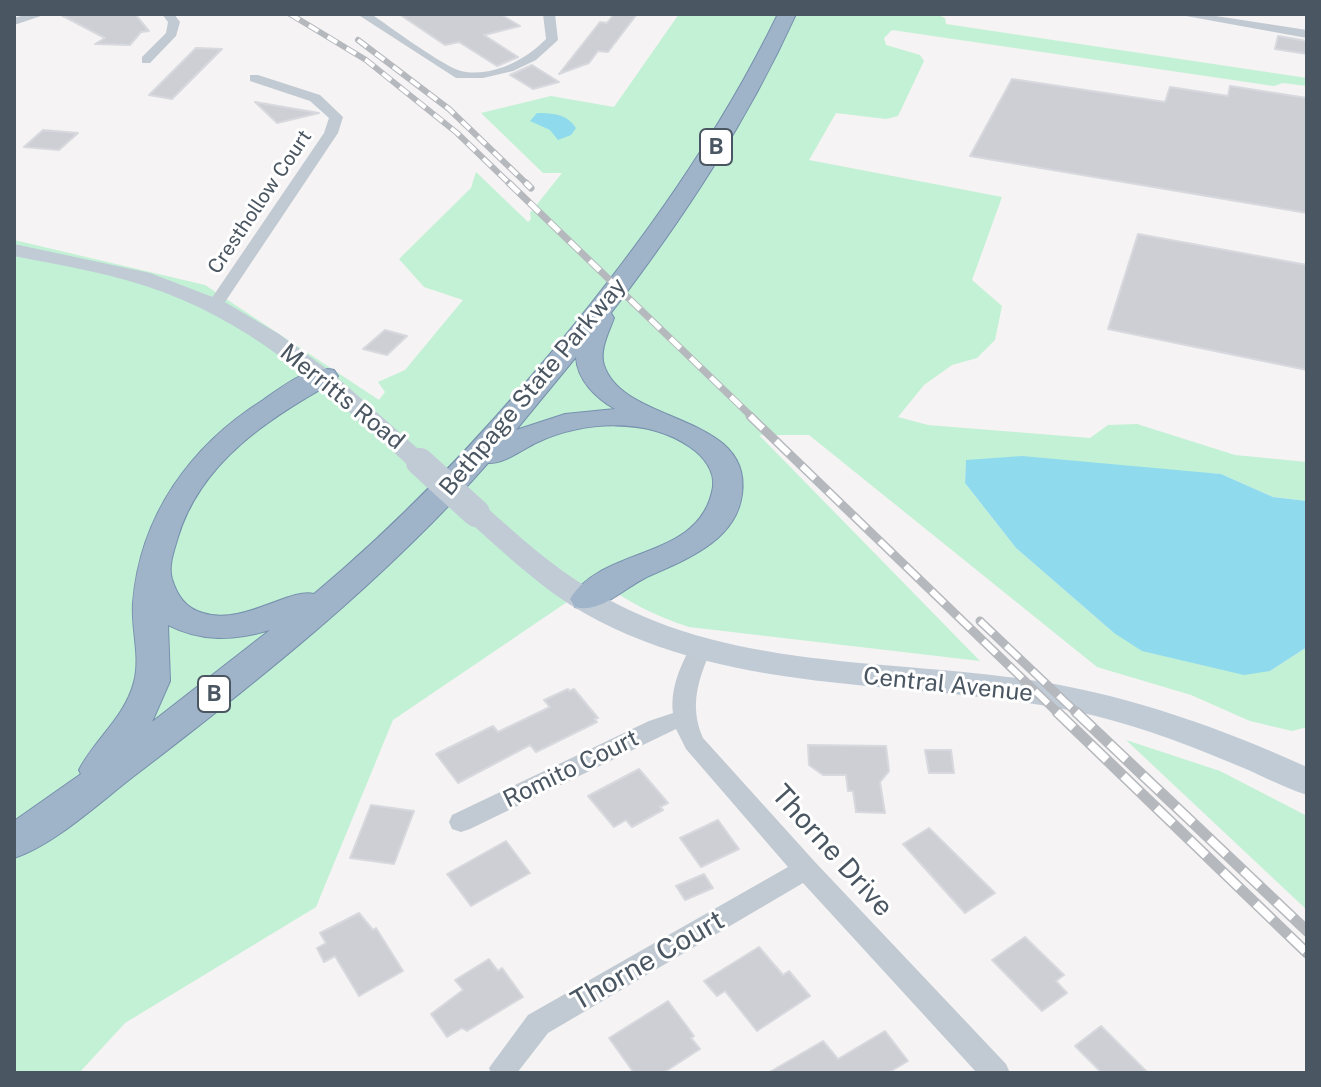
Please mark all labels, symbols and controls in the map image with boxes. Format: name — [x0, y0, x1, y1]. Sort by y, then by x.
street label: Cresthollow Court — [203, 126, 317, 278]
road number: B — [700, 129, 732, 165]
street label: Bethpage State Parkway — [433, 272, 633, 502]
street label: Merritts Road — [274, 338, 410, 456]
street label: Central Avenue — [862, 662, 1034, 708]
road number: B — [198, 676, 230, 712]
street label: Romito Court — [499, 724, 643, 814]
street label: Thorne Drive — [764, 778, 900, 924]
street label: Thorne Court — [565, 904, 731, 1018]

